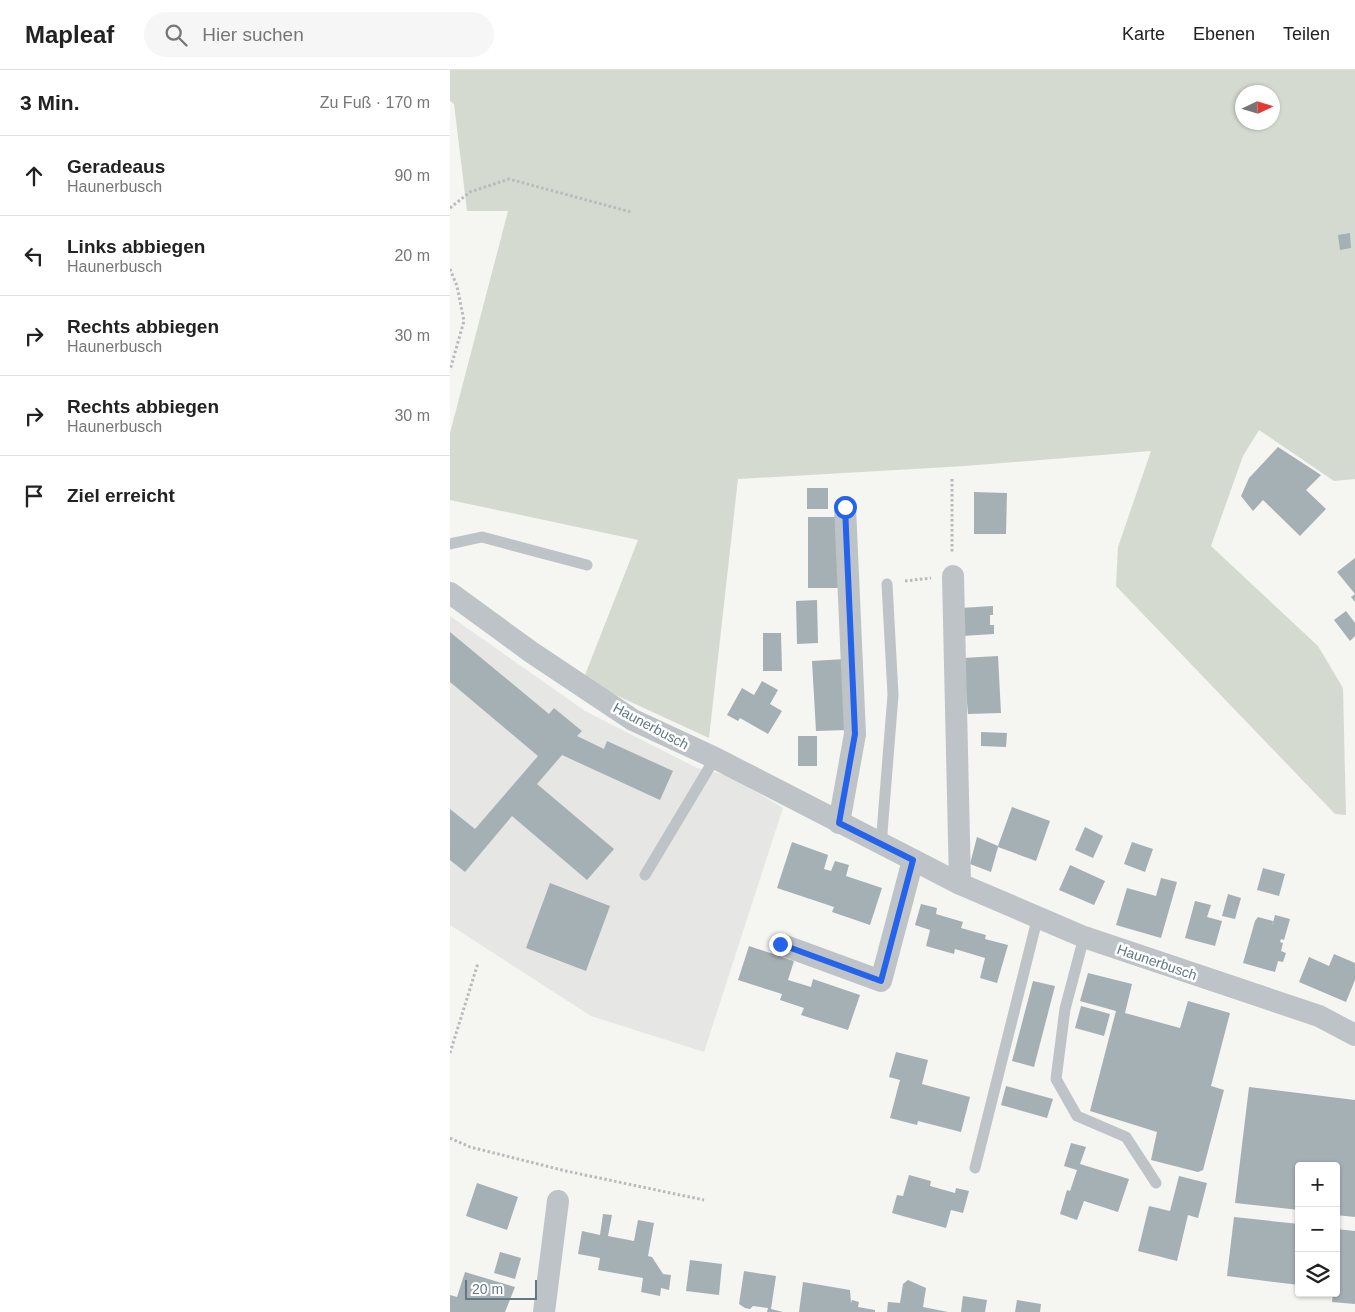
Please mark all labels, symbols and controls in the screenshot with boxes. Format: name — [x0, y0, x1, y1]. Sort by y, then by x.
search box — [144, 12, 494, 57]
text: Mapleaf — [25, 21, 114, 48]
icon: search — [162, 21, 190, 49]
text: Hier suchen — [202, 24, 304, 45]
text: Karte — [1122, 24, 1165, 44]
text: Ebenen — [1193, 24, 1255, 44]
text: Teilen — [1283, 24, 1330, 44]
north arrow — [1235, 85, 1280, 130]
text: 3 Min. — [20, 91, 80, 114]
text: Zu Fuß · 170 m — [320, 94, 430, 111]
text: Geradeaus — [67, 156, 165, 177]
icon: ahead — [20, 162, 48, 190]
text: 90 m — [394, 167, 430, 184]
text: Haunerbusch — [67, 178, 162, 195]
text: Links abbiegen — [67, 236, 205, 257]
icon: left — [20, 242, 48, 270]
text: 20 m — [394, 247, 430, 264]
text: Haunerbusch — [67, 258, 162, 275]
text: Rechts abbiegen — [67, 316, 219, 337]
icon: right — [20, 322, 48, 350]
text: 30 m — [394, 327, 430, 344]
text: Haunerbusch — [67, 338, 162, 355]
text: Rechts abbiegen — [67, 396, 219, 417]
icon: right — [20, 402, 48, 430]
text: 30 m — [394, 407, 430, 424]
text: Haunerbusch — [67, 418, 162, 435]
icon: arrive — [20, 482, 48, 510]
text: Ziel erreicht — [67, 485, 175, 506]
route start — [834, 496, 857, 519]
street label: Haunerbusch — [610, 699, 692, 753]
route end — [769, 933, 792, 956]
street label: Haunerbusch — [1115, 941, 1199, 983]
map controls — [1295, 1162, 1340, 1297]
button: + — [1295, 1162, 1340, 1207]
button: − — [1295, 1207, 1340, 1252]
button: layers — [1295, 1252, 1340, 1297]
scale bar — [465, 1277, 538, 1300]
text: 20 m — [472, 1281, 503, 1297]

